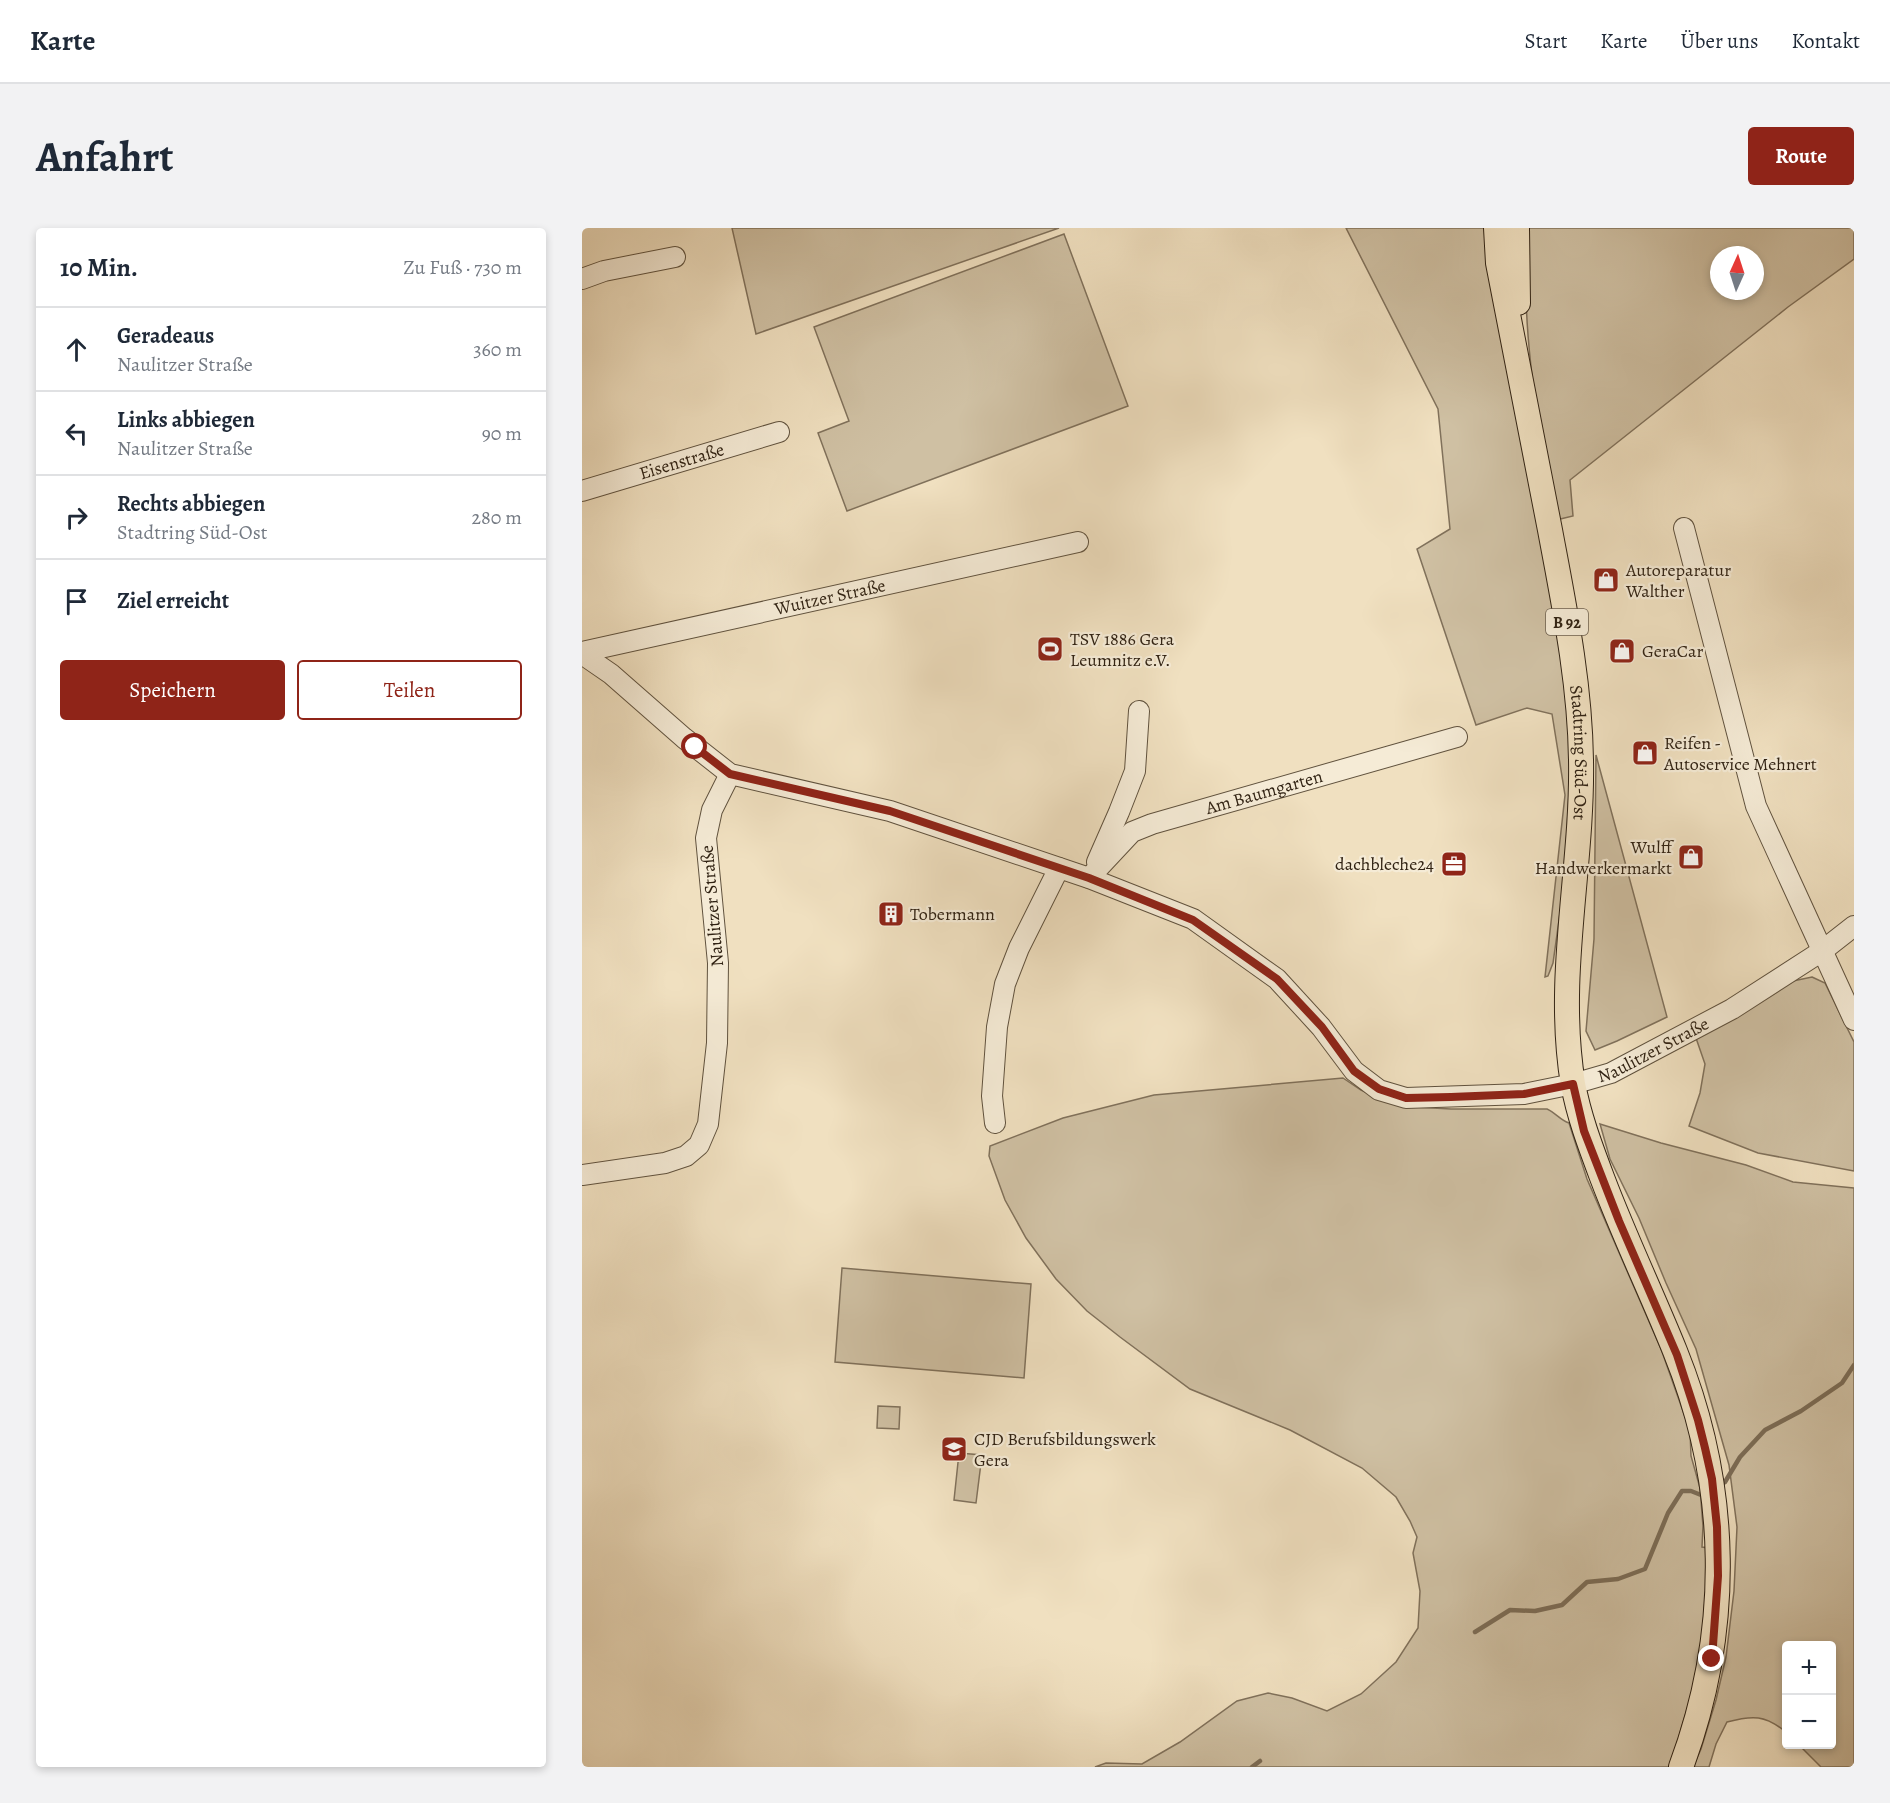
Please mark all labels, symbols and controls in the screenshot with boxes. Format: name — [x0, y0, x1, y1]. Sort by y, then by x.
text: Karte — [30, 22, 95, 60]
text: Start — [1525, 27, 1567, 55]
text: Karte — [1600, 27, 1648, 55]
text: Über uns — [1681, 27, 1758, 55]
text: Kontakt — [1791, 27, 1860, 55]
button: Route — [1748, 127, 1854, 185]
text: Anfahrt — [36, 128, 173, 185]
north arrow — [1710, 246, 1764, 300]
text: 10 Min. — [60, 250, 138, 285]
text: Zu Fuß · 730 m — [403, 254, 522, 281]
text: Geradeaus — [117, 321, 214, 351]
icon: ahead — [60, 333, 93, 366]
text: 360 m — [473, 336, 522, 363]
text: Naulitzer Straße — [117, 351, 253, 378]
text: Links abbiegen — [117, 405, 255, 435]
icon: left — [60, 417, 93, 450]
text: 90 m — [482, 420, 522, 447]
text: Naulitzer Straße — [117, 435, 253, 462]
street label: Eisenstraße — [636, 437, 727, 485]
text: Rechts abbiegen — [117, 489, 265, 519]
icon: right — [60, 501, 93, 534]
text: 280 m — [472, 504, 522, 531]
text: Stadtring Süd-Ost — [117, 519, 267, 546]
place label: Autoreparatur Walther — [1625, 558, 1731, 603]
shop icon: Autoreparatur Walther — [1591, 565, 1621, 595]
street label: Wuitzer Straße — [771, 573, 888, 621]
icon: arrive — [60, 585, 93, 618]
text: Ziel erreicht — [117, 586, 229, 616]
road number: B 92 — [1546, 609, 1588, 635]
place label: TSV 1886 Gera Leumnitz e.V. — [1070, 627, 1175, 672]
sports icon: TSV 1886 Gera Leumnitz e.V. — [1035, 634, 1065, 664]
shop icon: GeraCar — [1607, 636, 1637, 666]
place label: GeraCar — [1642, 639, 1703, 663]
button: Speichern — [60, 660, 285, 720]
button: Teilen — [297, 660, 522, 720]
street label: Stadtring Süd-Ost — [1564, 684, 1593, 821]
place label: Reifen - Autoservice Mehnert — [1663, 731, 1817, 776]
route start — [681, 733, 707, 759]
shop icon: Reifen - Autoservice Mehnert — [1630, 738, 1660, 768]
street label: Am Baumgarten — [1202, 764, 1325, 820]
place label: Wulff Handwerkermarkt — [1535, 835, 1675, 880]
shop icon: Wulff Handwerkermarkt — [1676, 842, 1706, 872]
street label: Naulitzer Straße — [695, 844, 729, 968]
office icon: dachbleche24 — [1439, 849, 1469, 879]
place label: dachbleche24 — [1335, 852, 1434, 876]
building icon: Tobermann — [876, 899, 906, 929]
place label: Tobermann — [910, 902, 995, 926]
street label: Naulitzer Straße — [1595, 1011, 1713, 1088]
place label: CJD Berufsbildungswerk Gera — [974, 1427, 1156, 1472]
school or university icon: CJD Berufsbildungswerk Gera — [939, 1434, 969, 1464]
map controls — [1782, 1641, 1836, 1749]
button: + — [1782, 1641, 1836, 1695]
route end — [1698, 1645, 1724, 1671]
button: − — [1782, 1695, 1836, 1749]

